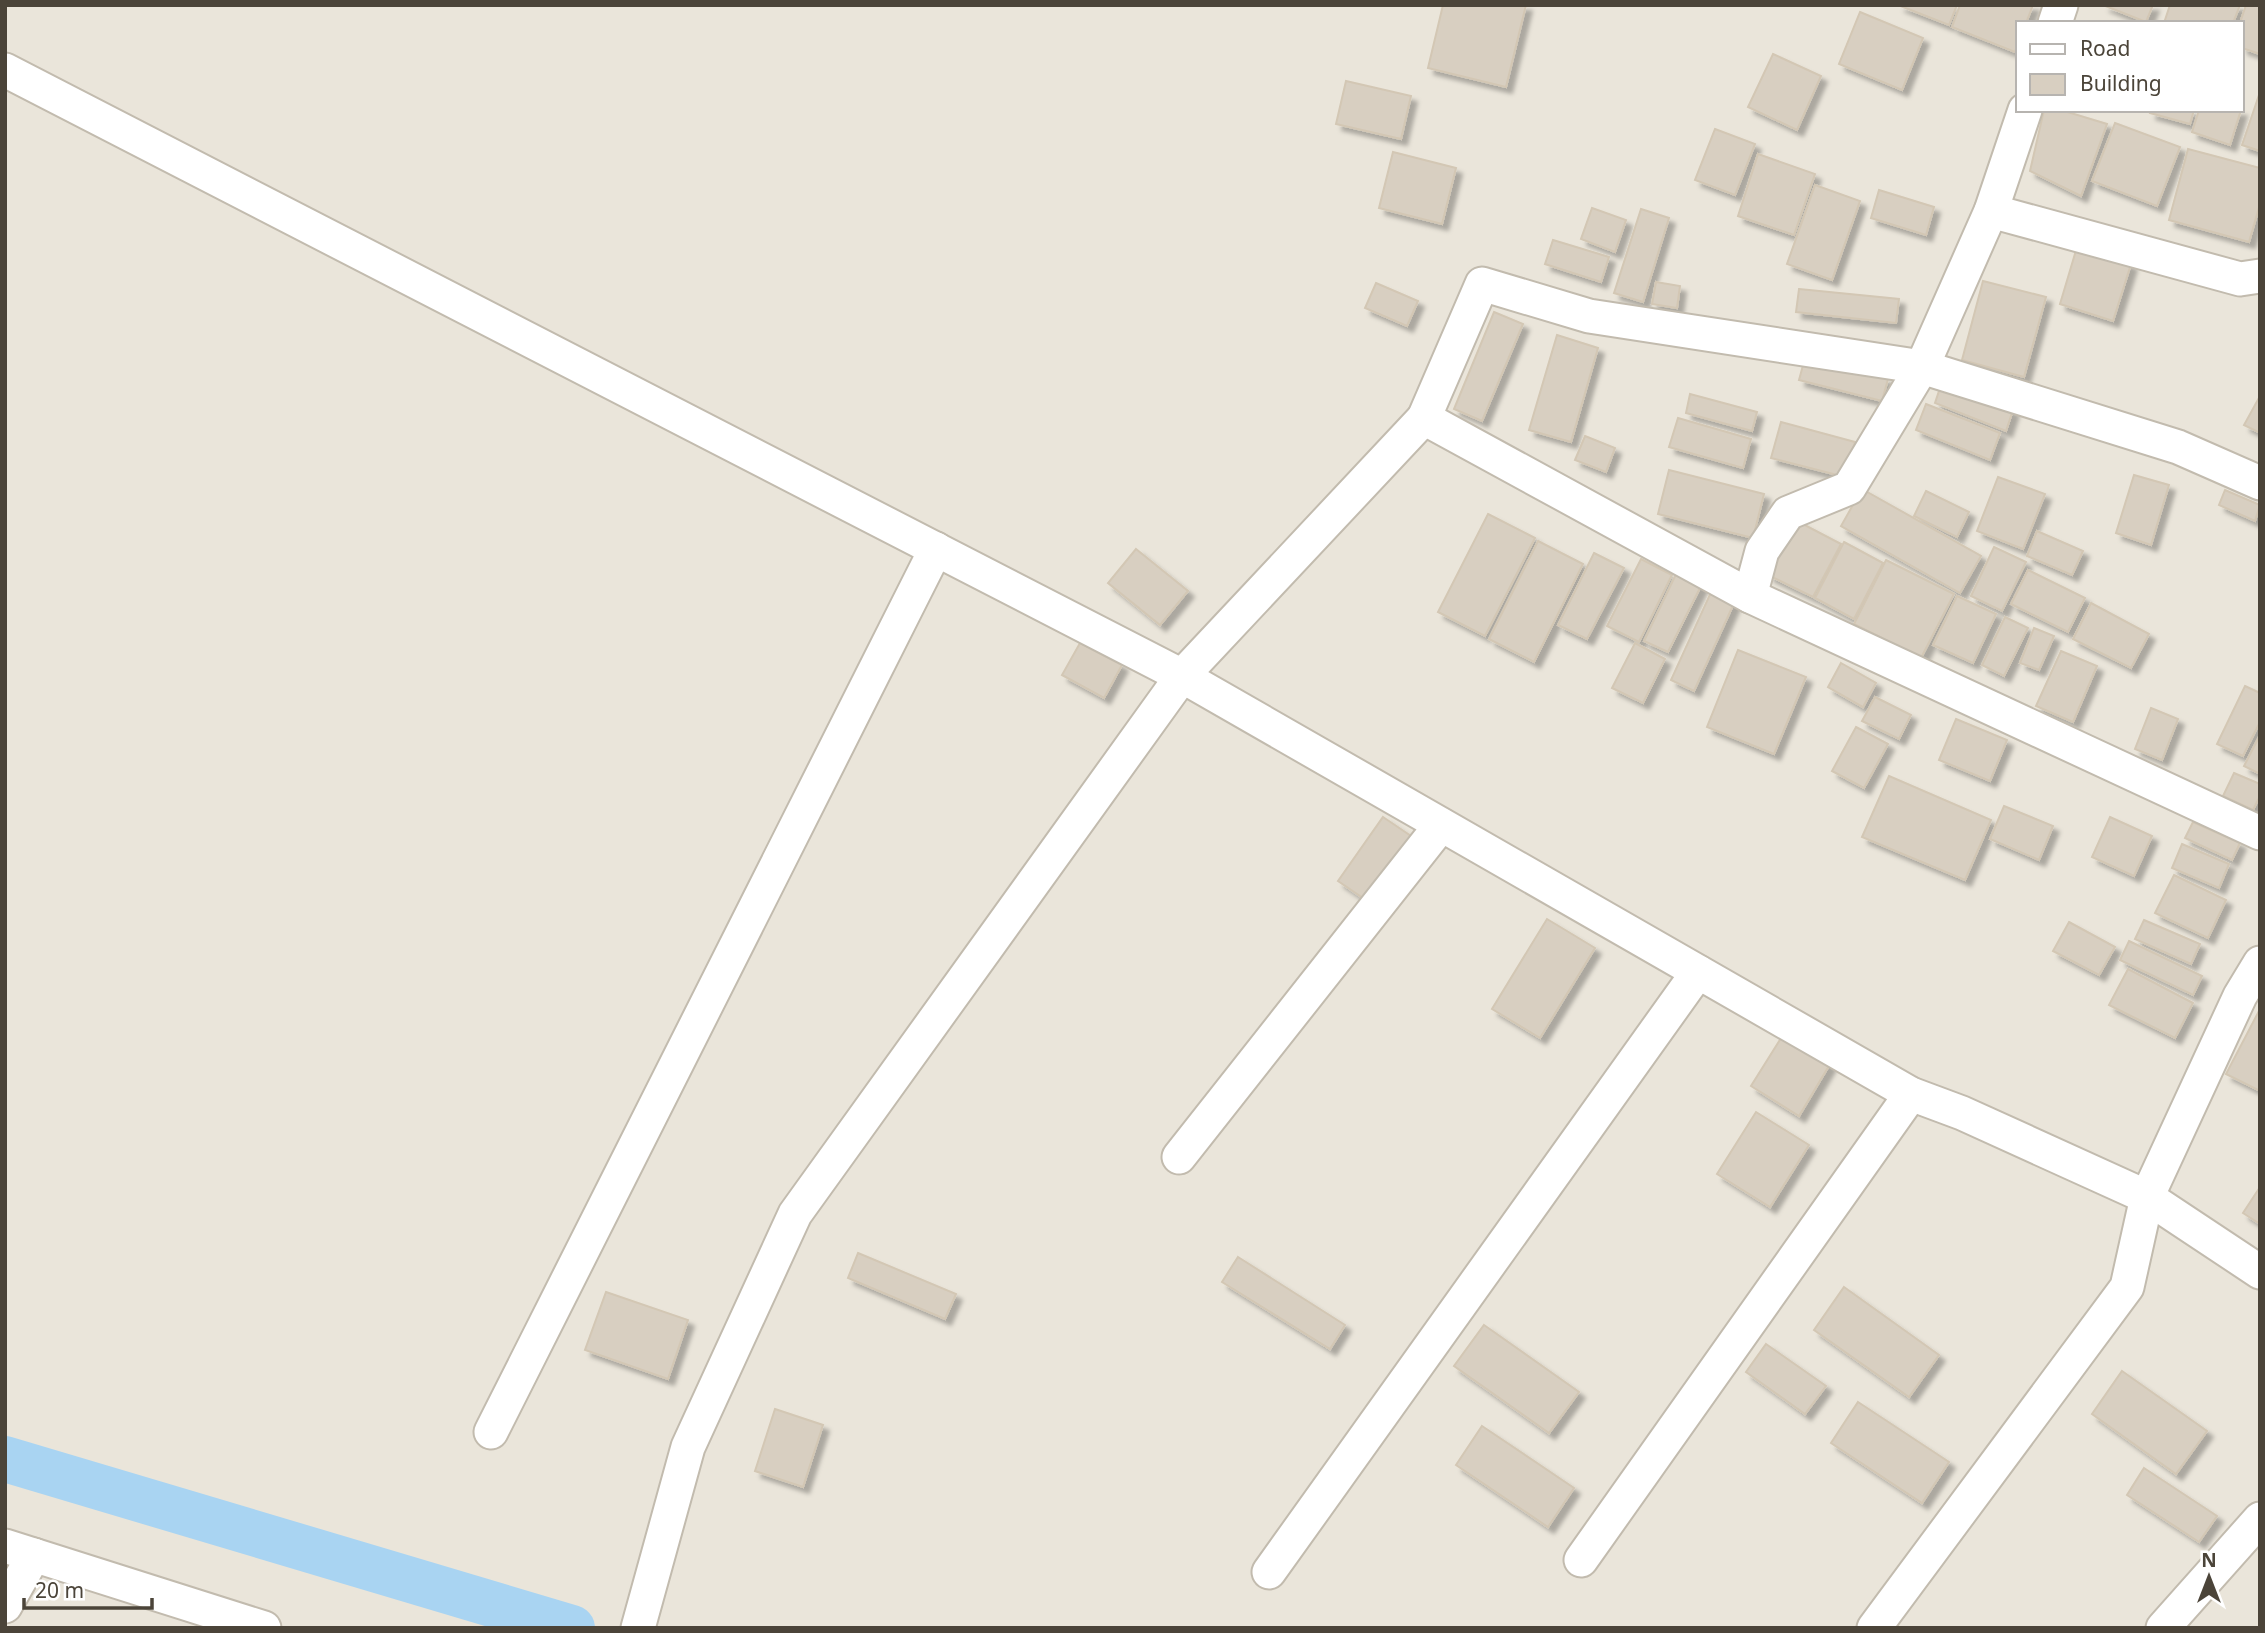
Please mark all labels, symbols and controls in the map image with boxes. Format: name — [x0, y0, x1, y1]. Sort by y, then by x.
legend — [2016, 21, 2244, 112]
text: Road — [2080, 34, 2130, 62]
text: Building — [2080, 69, 2162, 97]
north arrow — [2174, 1542, 2244, 1612]
text: N — [2201, 1547, 2217, 1573]
scale bar — [24, 1566, 152, 1610]
text: 20 m — [35, 1576, 84, 1604]

